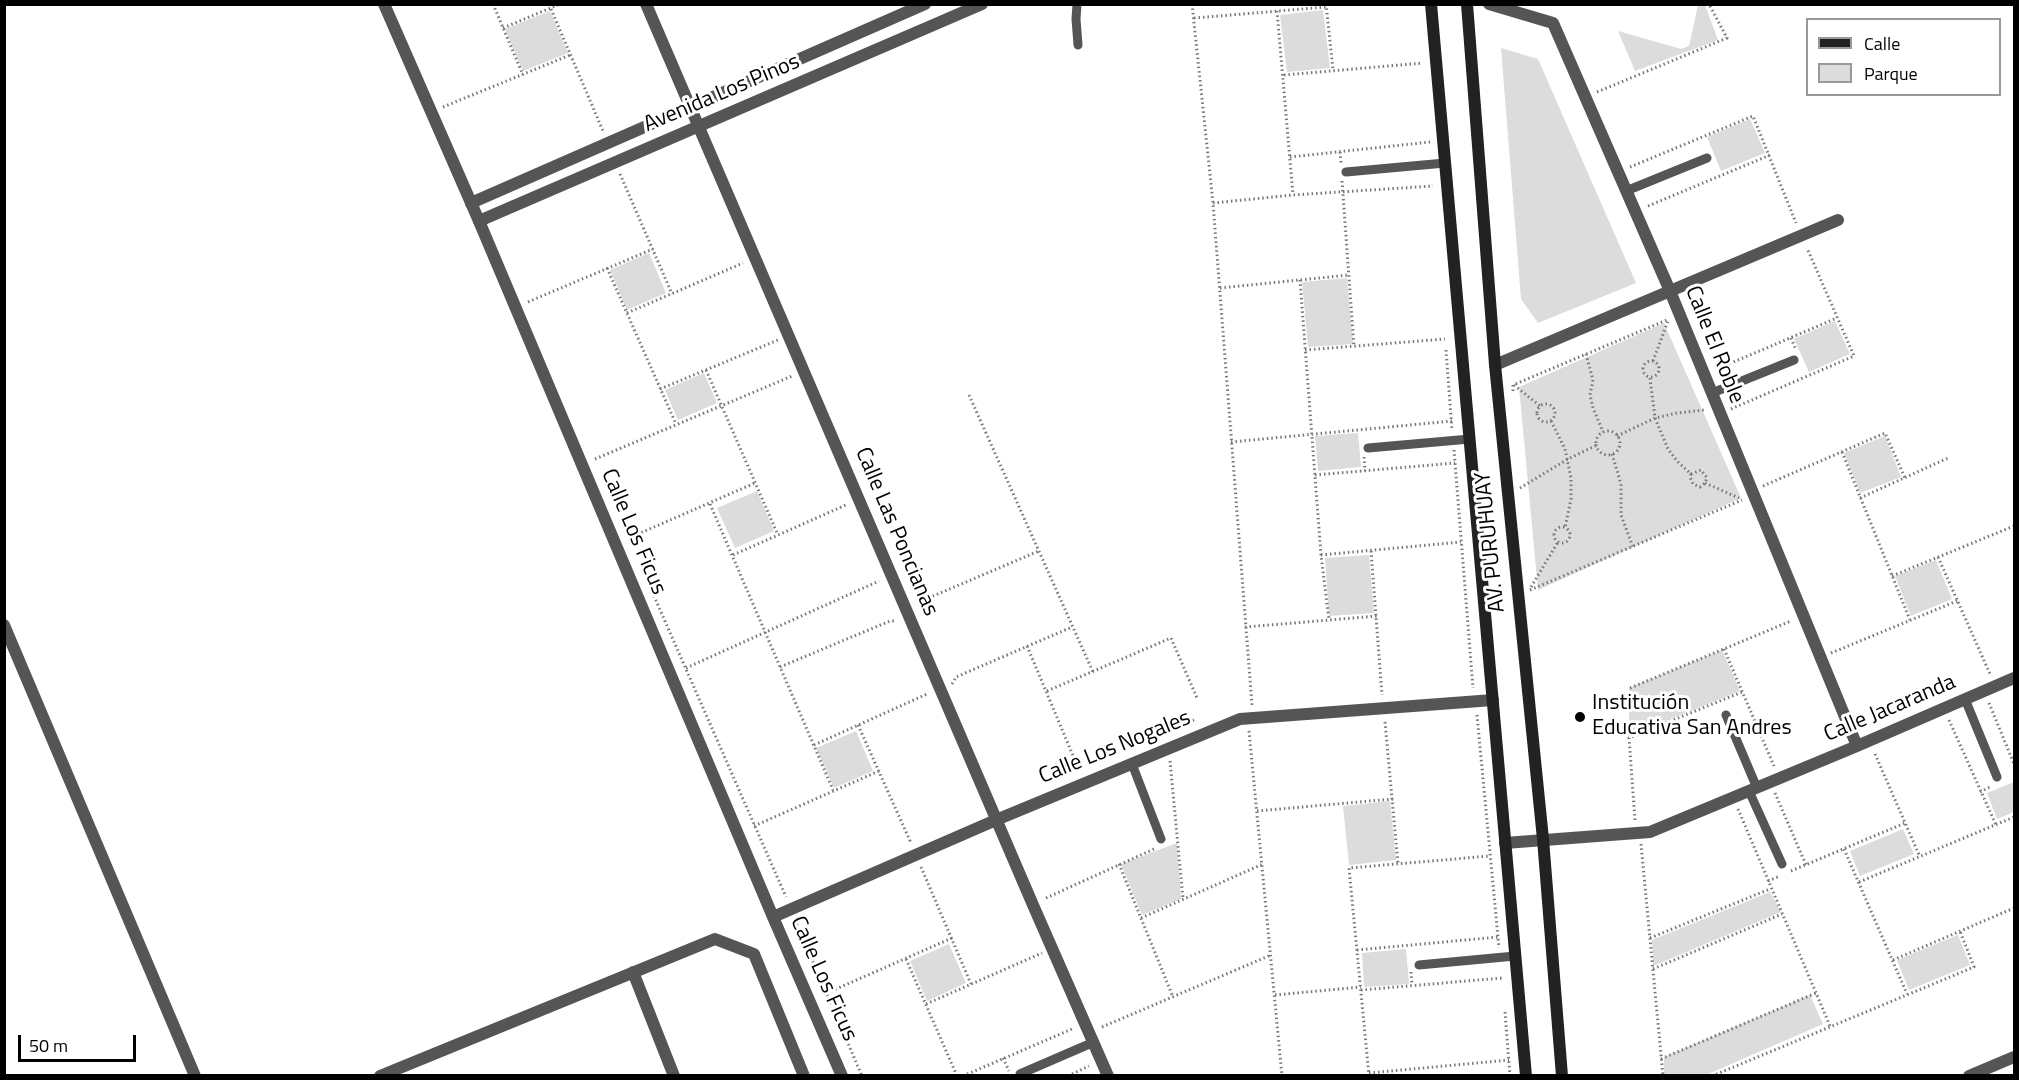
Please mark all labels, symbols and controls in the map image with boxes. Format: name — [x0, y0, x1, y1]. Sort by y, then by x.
legend — [1806, 18, 2001, 96]
text: Calle — [1864, 30, 1900, 57]
street label: Avenida Los Pinos — [640, 49, 804, 139]
text: Parque — [1864, 60, 1918, 87]
street label: Calle El Roble — [1679, 283, 1749, 407]
street label: Calle Las Poncianas — [849, 444, 943, 620]
street label: Calle Los Ficus — [595, 465, 671, 599]
street label: AV. PURUHUAY — [1470, 470, 1512, 614]
street label: Calle Jacaranda — [1820, 669, 1960, 749]
place label: Institución Educativa San Andres — [1592, 691, 1792, 742]
street label: Calle Los Nogales — [1035, 706, 1195, 790]
marker: Institución Educativa San Andres — [1573, 710, 1587, 724]
street label: Calle Los Ficus — [784, 912, 862, 1046]
scale bar — [21, 1023, 140, 1061]
text: 50 m — [29, 1032, 68, 1059]

